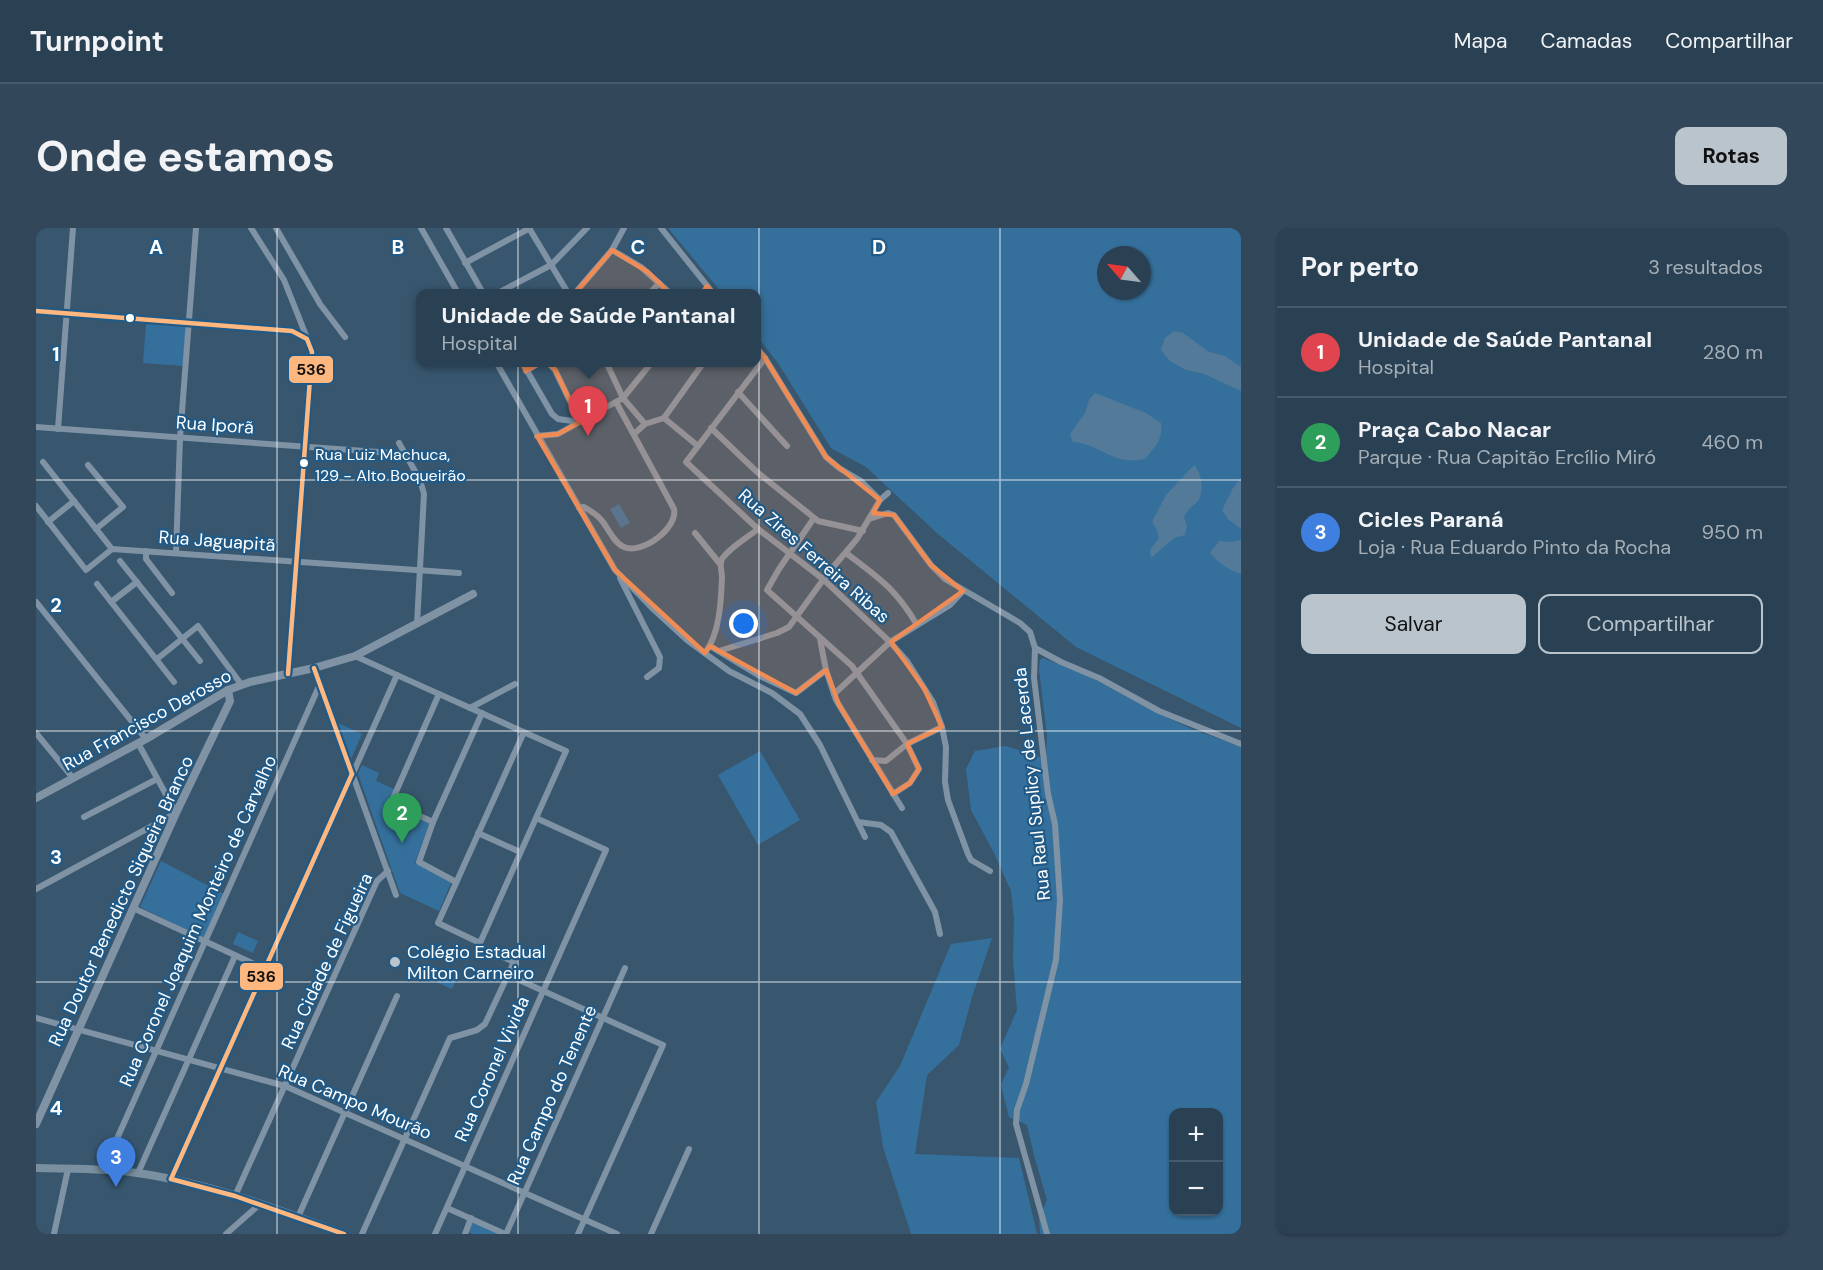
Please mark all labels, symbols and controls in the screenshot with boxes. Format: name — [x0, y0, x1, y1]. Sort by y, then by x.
text: Turnpoint — [30, 23, 164, 60]
text: Mapa — [1454, 27, 1507, 55]
text: Camadas — [1540, 27, 1632, 55]
text: Compartilhar — [1665, 27, 1793, 55]
button: Rotas — [1675, 127, 1787, 185]
text: Onde estamos — [36, 129, 335, 184]
text: A — [149, 234, 163, 260]
text: B — [392, 234, 404, 260]
text: C — [631, 234, 645, 260]
text: D — [872, 234, 886, 260]
north arrow — [1097, 246, 1151, 300]
text: Por perto — [1301, 250, 1419, 284]
text: 3 resultados — [1648, 254, 1763, 280]
popup — [416, 289, 761, 367]
text: Unidade de Saúde Pantanal — [441, 301, 736, 330]
unlabelled marker — [124, 312, 136, 324]
text: Unidade de Saúde Pantanal — [1358, 325, 1652, 354]
text: Hospital — [441, 330, 517, 356]
text: 1 — [1317, 339, 1324, 365]
text: 280 m — [1703, 339, 1763, 365]
text: 1 — [52, 341, 60, 367]
text: Hospital — [1358, 354, 1434, 380]
line badge: 536 — [288, 355, 334, 384]
text: 536 — [296, 359, 326, 380]
pin: 1 — [568, 386, 608, 436]
street label: Rua Iporã — [175, 410, 255, 440]
text: Praça Cabo Nacar — [1358, 415, 1551, 444]
text: 2 — [1315, 429, 1326, 455]
text: 460 m — [1701, 429, 1763, 455]
place label: Rua Luiz Machuca, 129 - Alto Boqueirão — [315, 444, 466, 486]
text: Parque · Rua Capitão Ercílio Miró — [1358, 444, 1656, 470]
marker: Rua Luiz Machuca, 129 - Alto Boqueirão — [298, 457, 310, 469]
street label: Rua Zires Ferreira Ribas — [733, 484, 895, 628]
text: Cicles Paraná — [1358, 505, 1504, 534]
text: 3 — [1314, 519, 1327, 545]
text: 950 m — [1701, 519, 1763, 545]
street label: Rua Jaguapitã — [158, 525, 276, 557]
text: Loja · Rua Eduardo Pinto da Rocha — [1358, 534, 1671, 560]
text: 2 — [50, 592, 62, 618]
button: Salvar — [1301, 594, 1526, 654]
button: Compartilhar — [1538, 594, 1763, 654]
your location — [729, 609, 758, 638]
street label: Rua Francisco Derosso — [58, 664, 236, 776]
street label: Rua Raul Suplicy de Lacerda — [1008, 666, 1056, 902]
street label: Rua Coronel Joaquim Monteiro de Carvalho — [114, 751, 282, 1091]
street label: Rua Doutor Benedicto Siqueira Branco — [43, 752, 199, 1050]
pin: 2 — [382, 794, 422, 843]
text: 3 — [50, 844, 62, 870]
street label: Rua Cidade de Figueira — [276, 869, 378, 1053]
place label: Colégio Estadual Milton Carneiro — [407, 940, 546, 985]
marker: Colégio Estadual Milton Carneiro — [388, 955, 402, 969]
line badge: 536 — [239, 962, 284, 991]
text: 536 — [246, 966, 276, 987]
street label: Rua Coronel Vivida — [449, 993, 535, 1145]
street label: Rua Campo do Tenente — [501, 1001, 603, 1189]
street label: Rua Campo Mourão — [275, 1059, 435, 1145]
text: 4 — [50, 1095, 63, 1121]
map controls — [1169, 1108, 1223, 1216]
button: + — [1169, 1108, 1223, 1162]
pin: 3 — [96, 1138, 136, 1187]
button: − — [1169, 1162, 1223, 1216]

